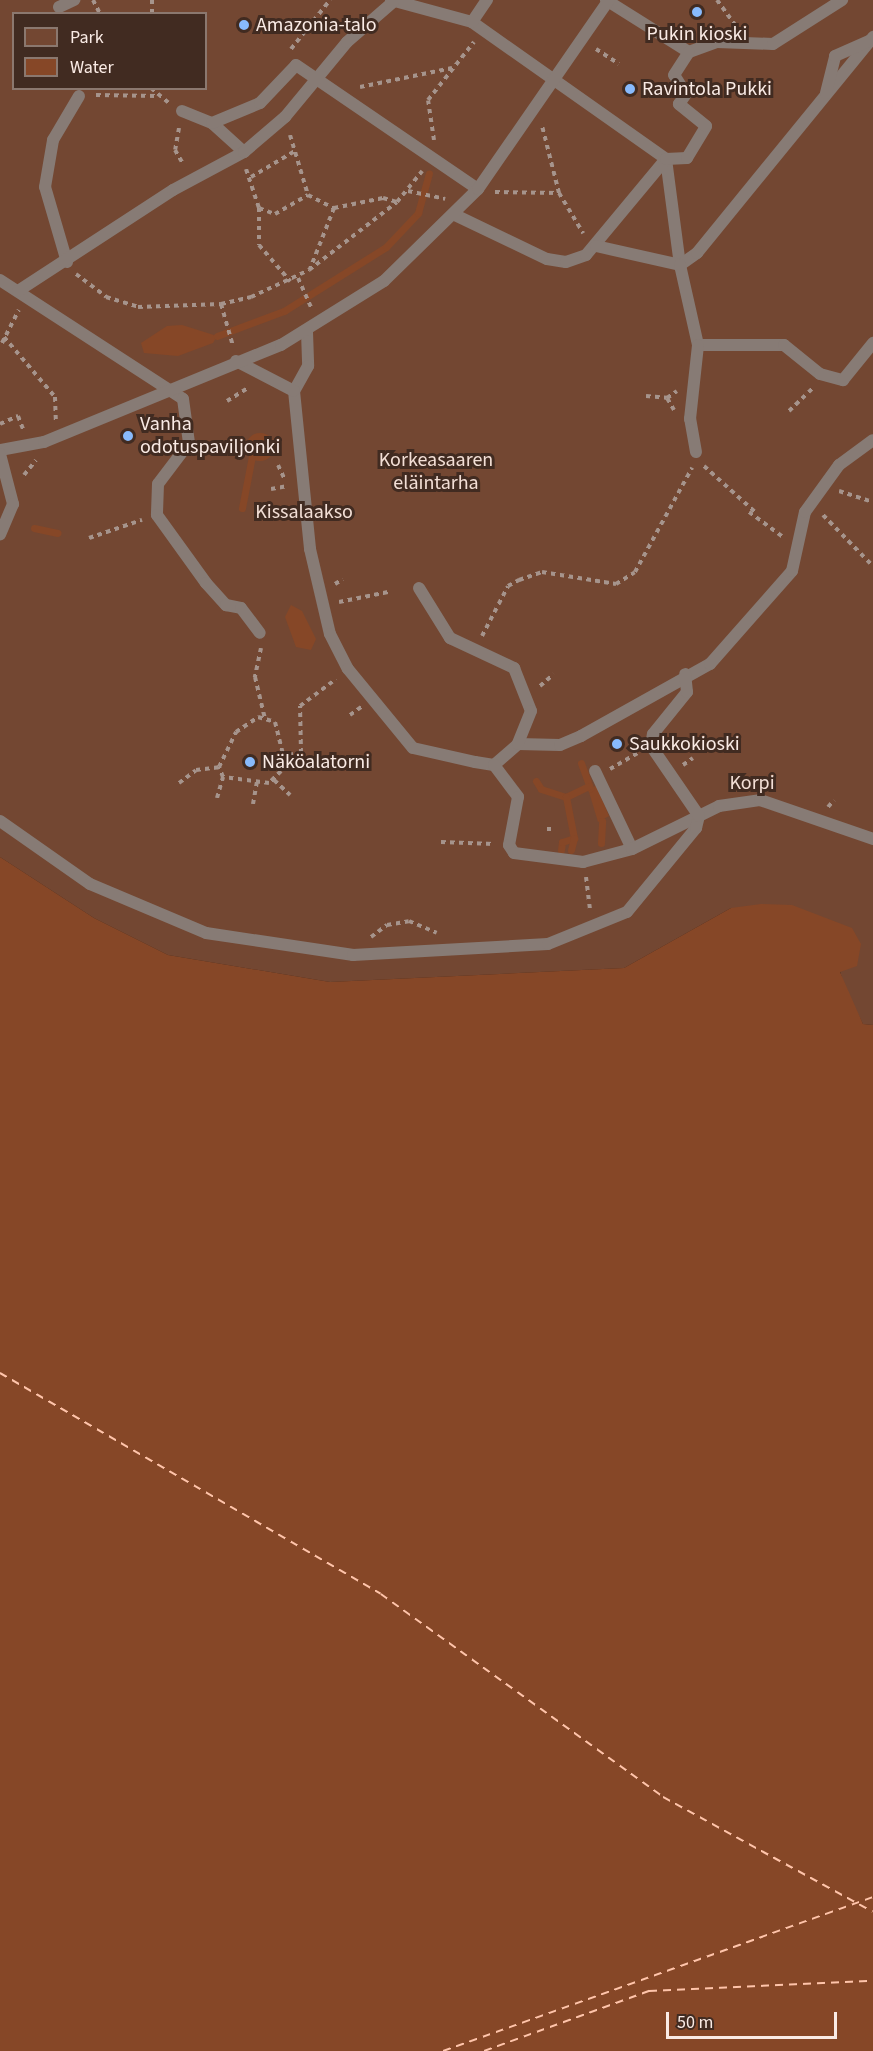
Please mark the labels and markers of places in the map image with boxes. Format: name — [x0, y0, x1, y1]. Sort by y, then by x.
marker: Pukin kioski — [690, 5, 704, 19]
place label: Amazonia-talo — [256, 13, 377, 37]
marker: Amazonia-talo — [237, 18, 251, 32]
place label: Pukin kioski — [647, 22, 747, 46]
place label: Ravintola Pukki — [642, 77, 772, 101]
marker: Ravintola Pukki — [623, 82, 637, 96]
place label: Vanha odotuspaviljonki — [140, 412, 280, 459]
marker: Vanha odotuspaviljonki — [121, 429, 135, 443]
place label: Saukkokioski — [629, 732, 740, 756]
marker: Saukkokioski — [610, 737, 624, 751]
place label: Näköalatorni — [262, 750, 370, 774]
marker: Näköalatorni — [243, 755, 257, 769]

